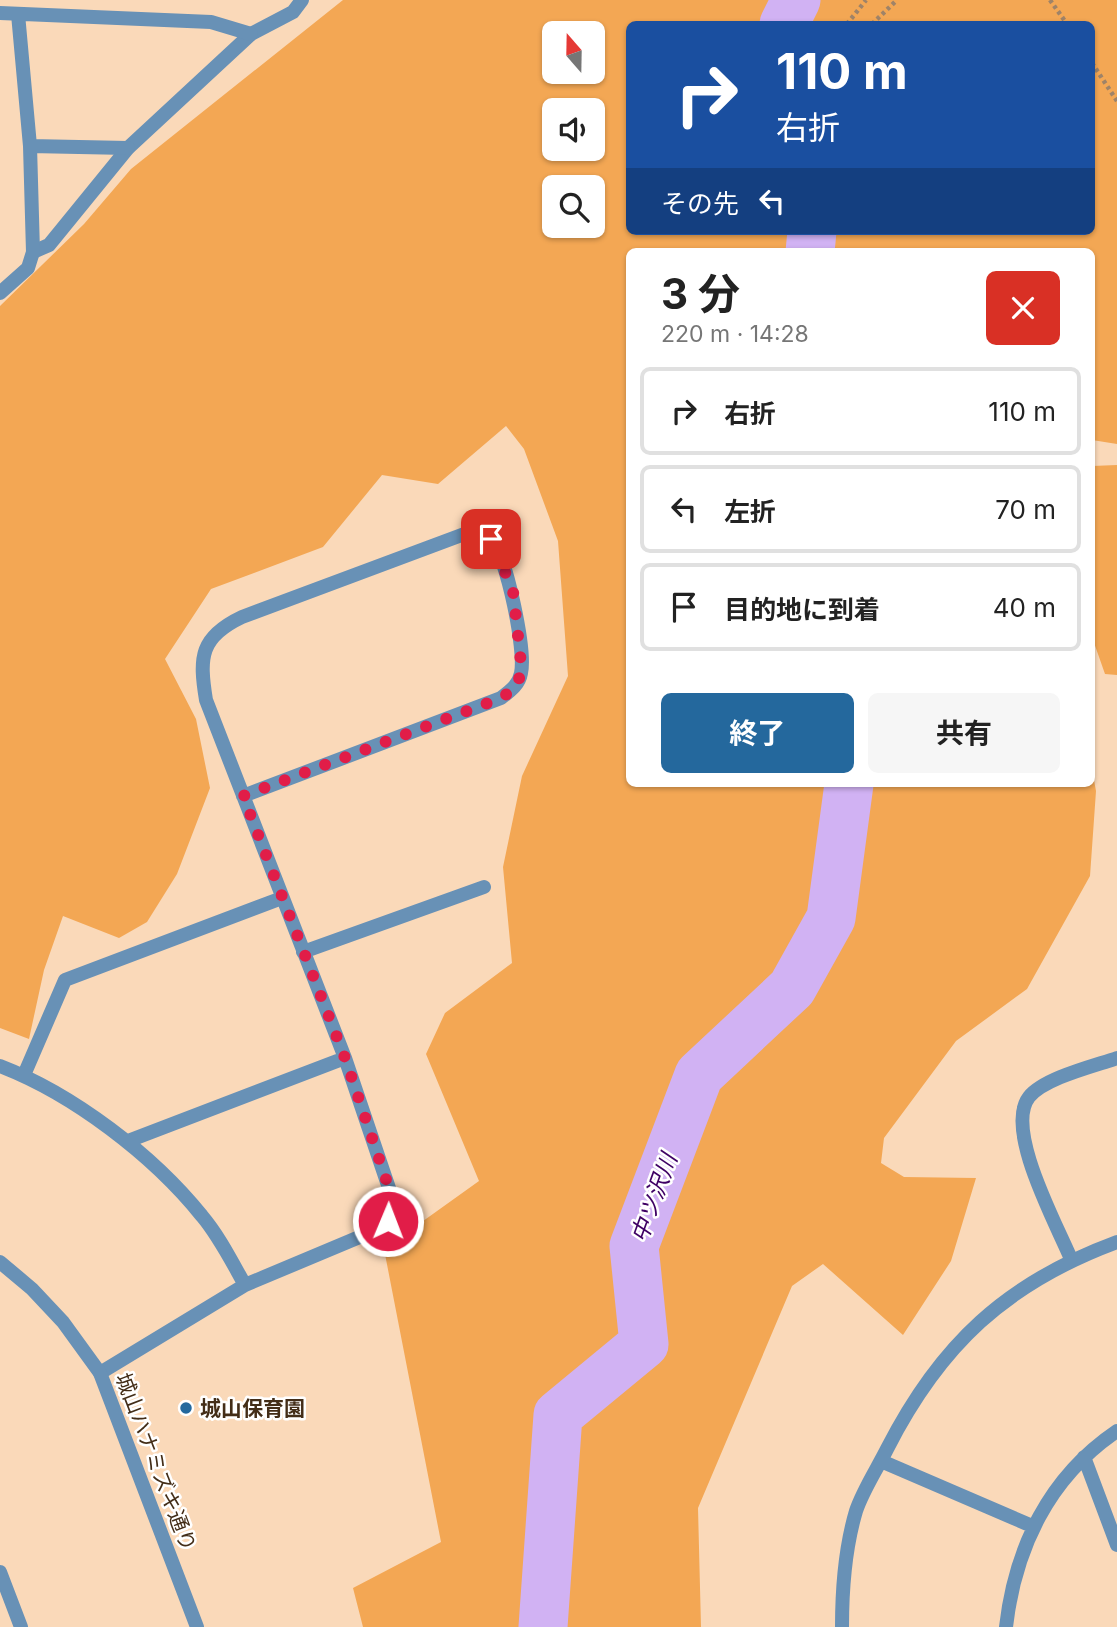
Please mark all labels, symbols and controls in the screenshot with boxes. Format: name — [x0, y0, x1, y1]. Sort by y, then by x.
north arrow — [542, 21, 606, 84]
map controls — [542, 21, 605, 238]
text: 110 m — [776, 42, 908, 101]
icon: right — [661, 49, 752, 140]
button: sound — [542, 98, 605, 161]
text: 右折 — [776, 108, 840, 147]
button: search — [542, 175, 605, 238]
icon: left — [753, 182, 791, 220]
text: その先 — [661, 188, 739, 219]
text: 3 分 — [661, 268, 740, 319]
button: close — [986, 271, 1060, 345]
text: 220 m · 14:28 — [661, 320, 809, 348]
icon: right — [665, 392, 703, 430]
text: 110 m — [988, 396, 1056, 427]
text: 右折 — [724, 398, 776, 429]
icon: left — [665, 490, 703, 528]
text: 70 m — [995, 494, 1056, 525]
text: 左折 — [724, 496, 776, 527]
pin — [461, 509, 521, 569]
icon: arrive — [472, 520, 510, 558]
icon: arrive — [665, 588, 703, 626]
text: 40 m — [993, 592, 1056, 623]
text: 目的地に到着 — [724, 594, 880, 625]
button: 終了 — [661, 693, 854, 773]
button: 共有 — [868, 693, 1060, 773]
water label: 中ツ沢川 — [625, 1147, 684, 1246]
position arrow — [351, 1184, 425, 1258]
street label: 城山ハナミズキ通り — [110, 1369, 202, 1555]
place label: 城山保育園 — [200, 1396, 305, 1421]
marker: 城山保育園 — [178, 1400, 194, 1416]

